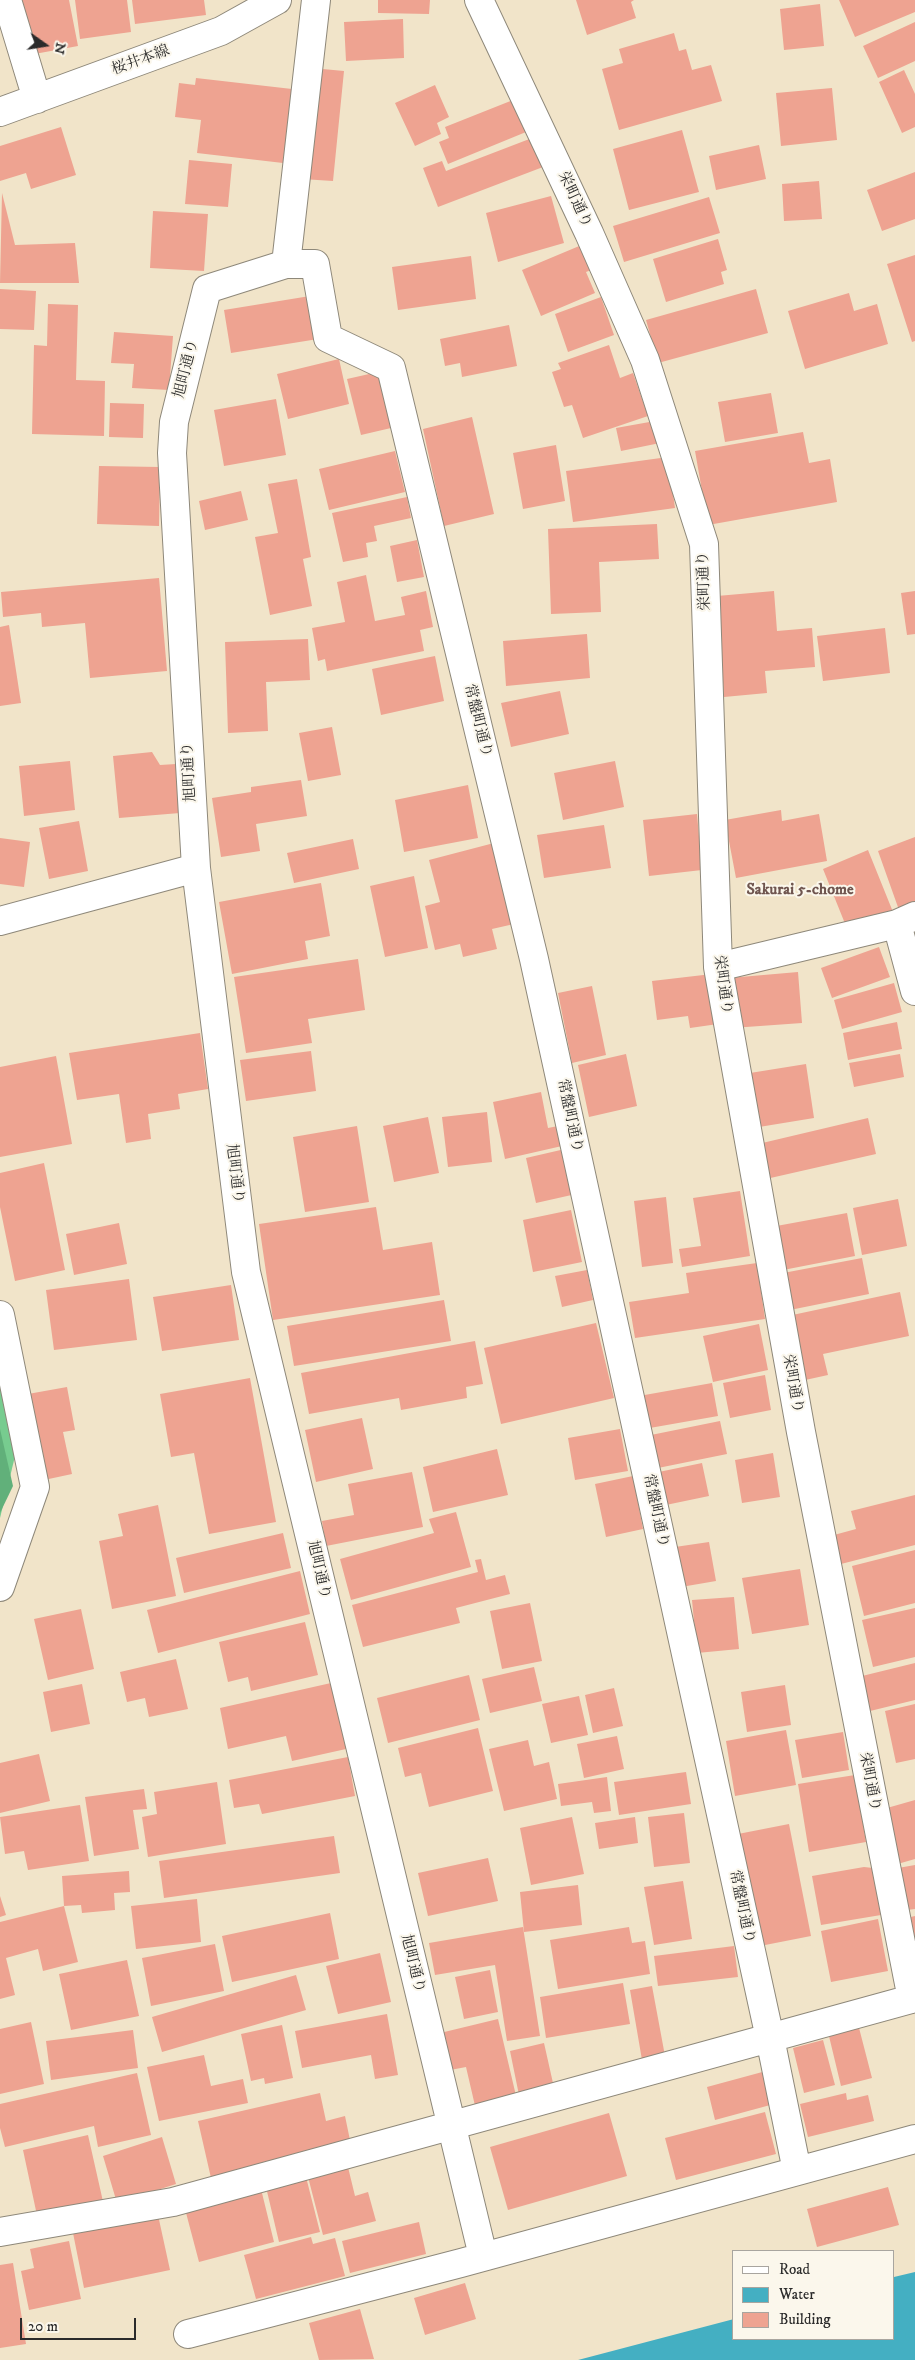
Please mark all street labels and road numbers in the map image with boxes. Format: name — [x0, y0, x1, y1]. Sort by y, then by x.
street label: 桜井本線 — [110, 42, 172, 80]
street label: 栄町通り — [553, 169, 595, 231]
street label: 旭町通り — [171, 338, 203, 400]
street label: 栄町通り — [695, 551, 715, 611]
street label: 常盤町通り — [459, 682, 495, 760]
street label: 旭町通り — [179, 742, 201, 802]
street label: 栄町通り — [709, 954, 735, 1016]
street label: 常盤町通り — [552, 1077, 586, 1155]
street label: 旭町通り — [221, 1143, 247, 1205]
street label: 栄町通り — [778, 1353, 806, 1415]
street label: 常盤町通り — [638, 1472, 672, 1550]
street label: 旭町通り — [302, 1539, 334, 1601]
street label: 栄町通り — [854, 1751, 884, 1813]
street label: 常盤町通り — [724, 1868, 758, 1946]
street label: 旭町通り — [396, 1933, 428, 1995]

